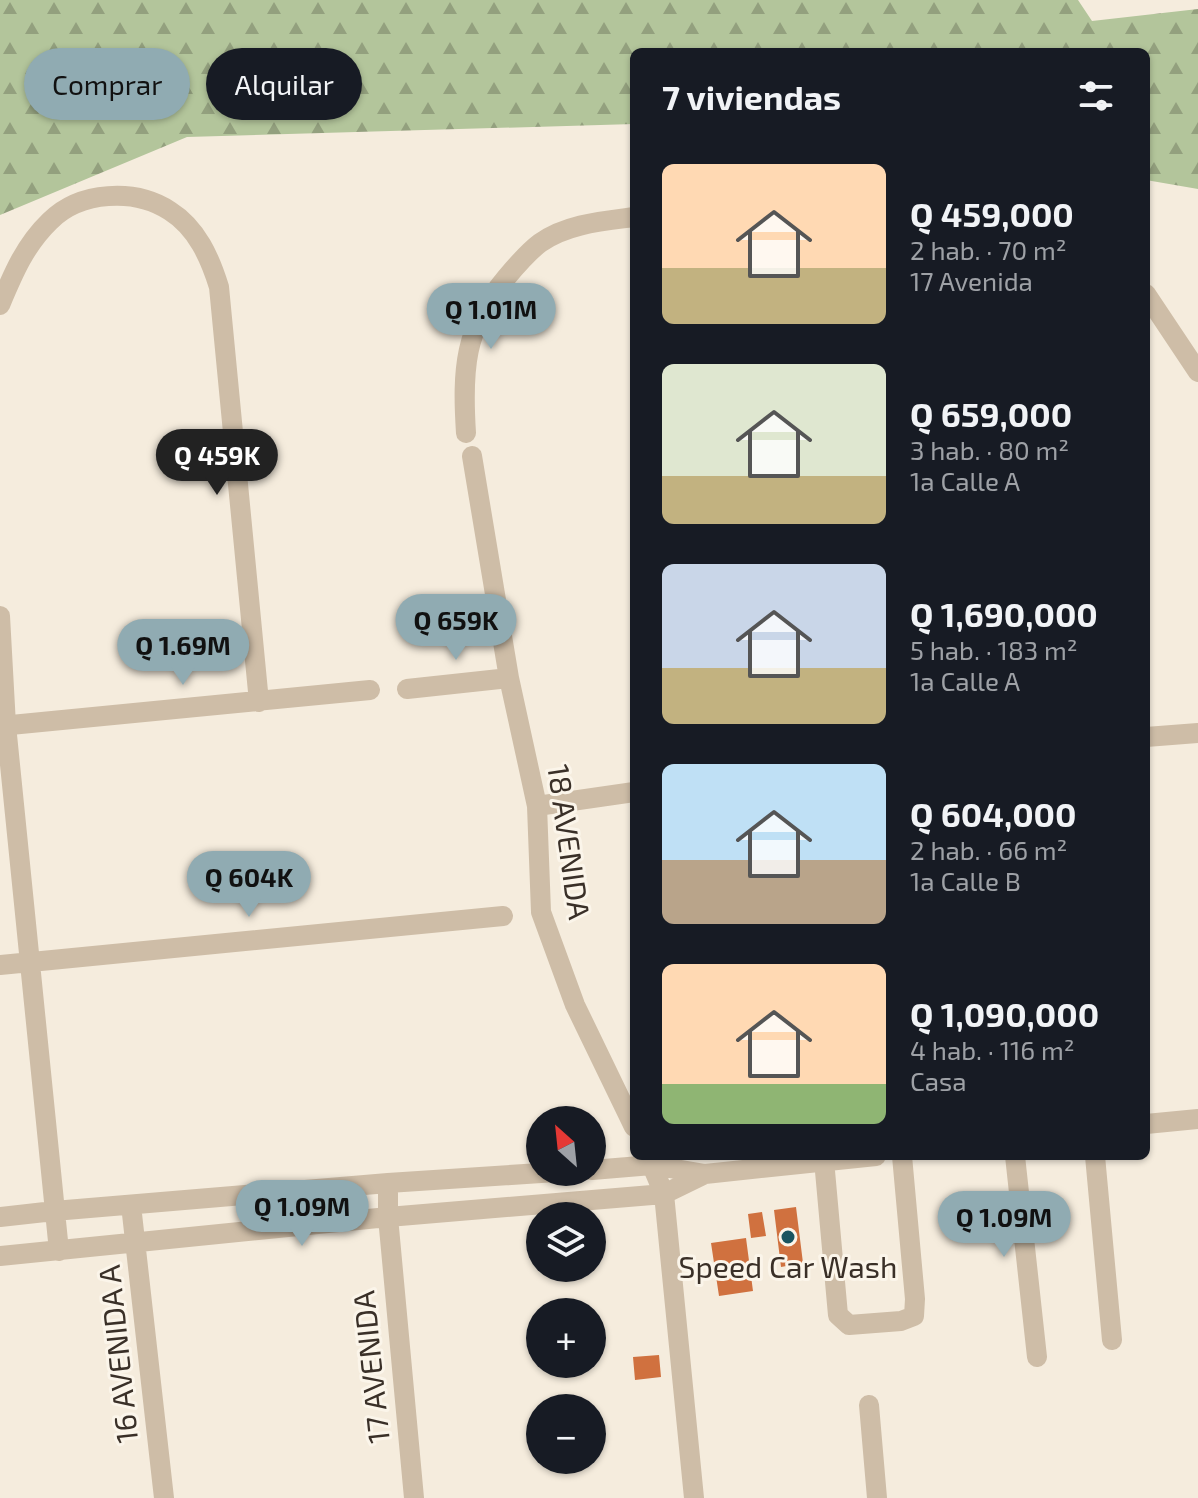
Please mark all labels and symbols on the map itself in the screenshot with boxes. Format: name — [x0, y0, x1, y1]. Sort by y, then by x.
pin: Q 1.01M — [417, 283, 565, 351]
pin: Q 459K — [152, 429, 282, 497]
pin: Q 659K — [391, 594, 521, 662]
pin: Q 1.69M — [109, 619, 257, 687]
street label: 18 AVENIDA — [541, 762, 599, 922]
pin: Q 604K — [184, 851, 314, 919]
north arrow — [526, 1106, 606, 1186]
pin: Q 1.09M — [228, 1180, 376, 1248]
pin: Q 1.09M — [930, 1191, 1078, 1259]
marker: Speed Car Wash — [779, 1228, 797, 1246]
place label: Speed Car Wash — [679, 1248, 897, 1284]
street label: 16 AVENIDA A — [90, 1263, 144, 1445]
street label: 17 AVENIDA — [344, 1289, 396, 1445]

